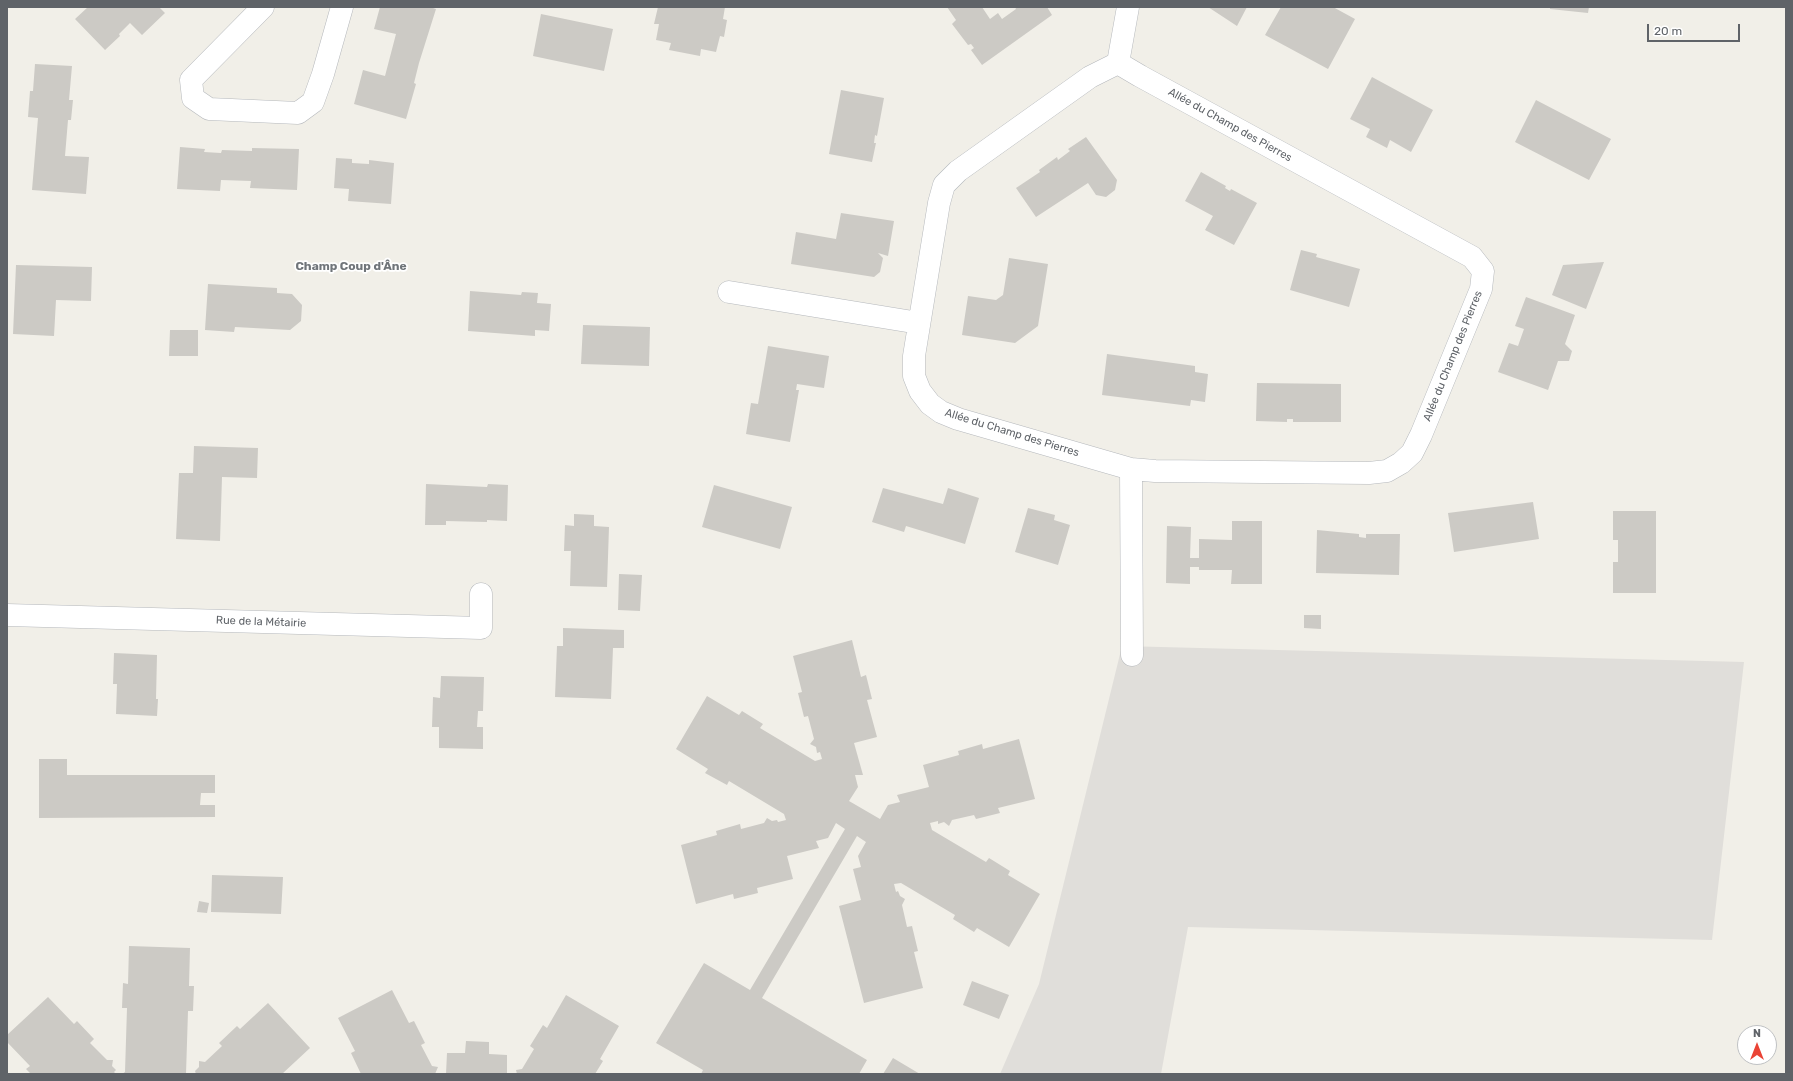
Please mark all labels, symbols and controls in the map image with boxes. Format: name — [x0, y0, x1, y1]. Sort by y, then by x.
scale bar — [1649, 16, 1742, 42]
text: 20 m — [1654, 24, 1682, 38]
street label: Allée du Champ des Pierres — [1166, 85, 1294, 165]
district label: Champ Coup d'Âne — [295, 260, 407, 274]
street label: Allée du Champ des Pierres — [1421, 289, 1485, 423]
street label: Allée du Champ des Pierres — [943, 406, 1081, 460]
street label: Rue de la Métairie — [216, 614, 306, 630]
north arrow — [1737, 1025, 1777, 1065]
text: N — [1753, 1027, 1761, 1040]

